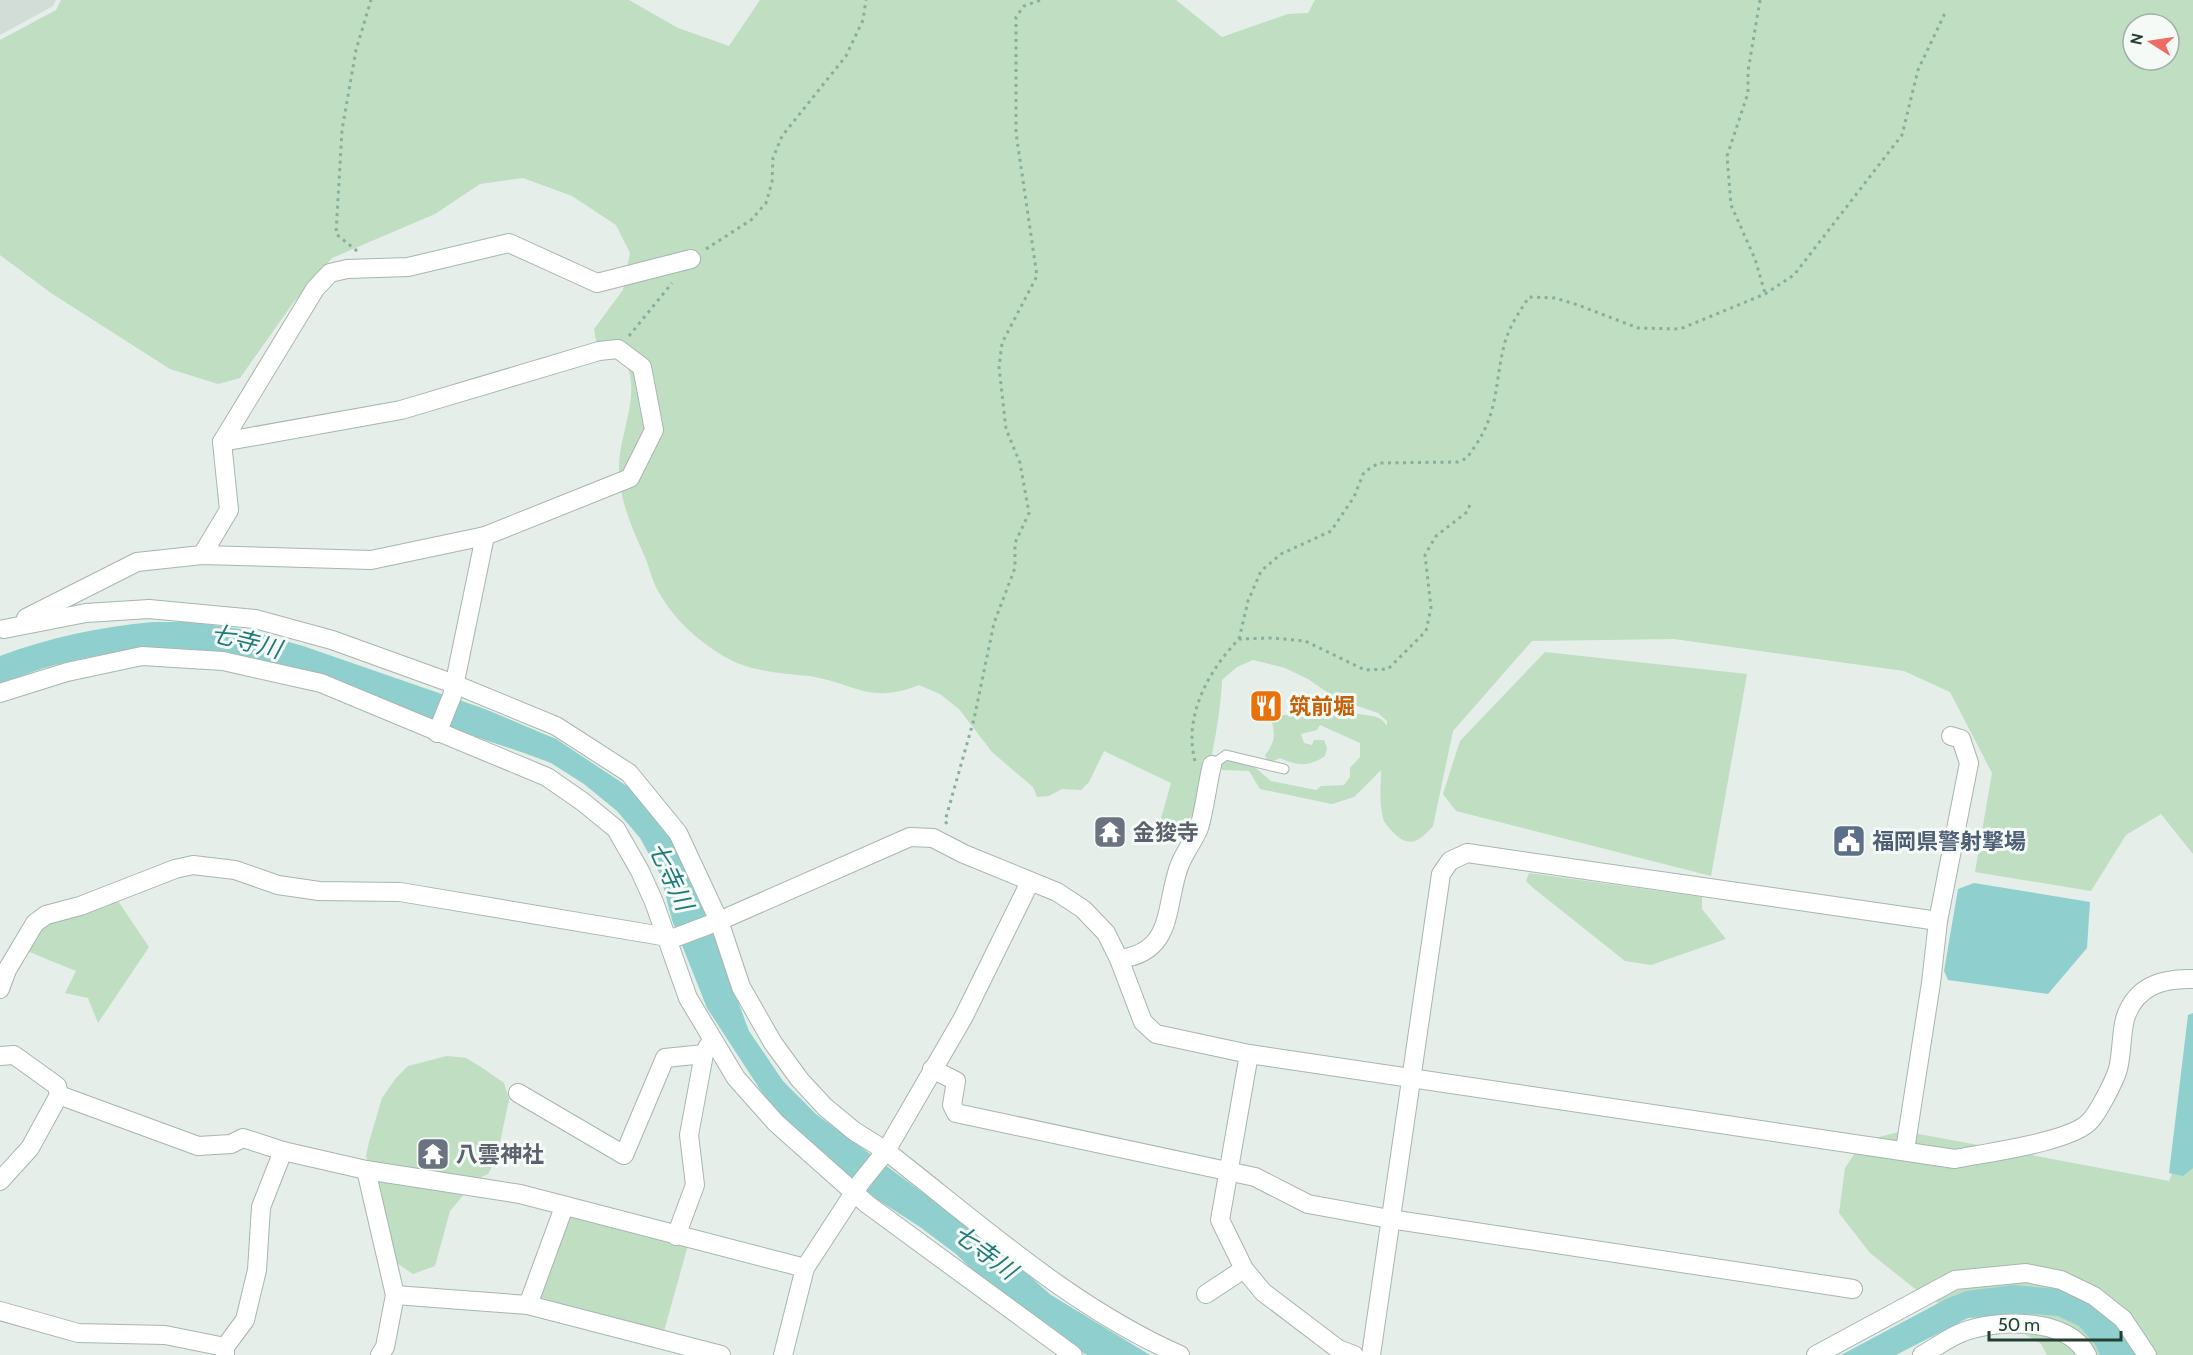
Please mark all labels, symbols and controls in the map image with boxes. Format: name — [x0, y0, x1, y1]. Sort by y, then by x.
north arrow — [2121, 12, 2181, 72]
text: N — [2126, 31, 2147, 46]
water label: 七寺川 — [208, 618, 287, 665]
restaurant icon: 筑前堀 — [1248, 688, 1284, 724]
place label: 筑前堀 — [1289, 693, 1355, 720]
temple icon: 金狻寺 — [1092, 814, 1128, 850]
place label: 金狻寺 — [1133, 819, 1199, 846]
public building icon: 福岡県警射撃場 — [1831, 823, 1867, 859]
place label: 福岡県警射撃場 — [1872, 828, 2026, 855]
water label: 七寺川 — [643, 837, 701, 917]
temple icon: 八雲神社 — [415, 1136, 451, 1172]
place label: 八雲神社 — [456, 1141, 544, 1168]
water label: 七寺川 — [948, 1219, 1025, 1287]
scale bar — [1989, 1304, 2121, 1342]
text: 50 m — [1998, 1314, 2040, 1336]

